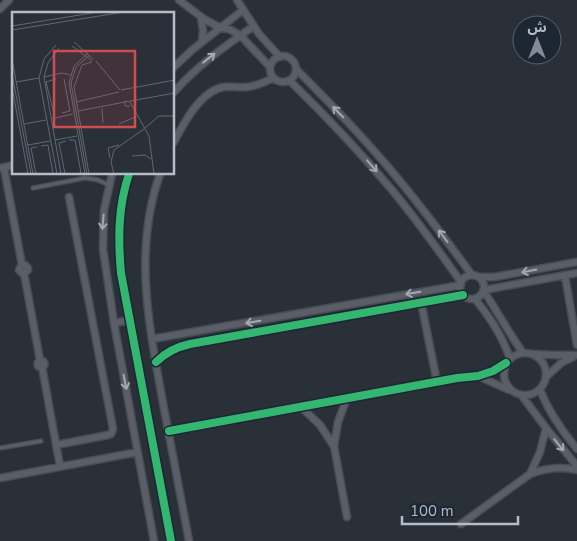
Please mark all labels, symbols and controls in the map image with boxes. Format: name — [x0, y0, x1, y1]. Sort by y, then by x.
inset map — [12, 12, 175, 175]
north arrow — [512, 15, 562, 65]
text: ش — [527, 18, 547, 37]
one-way arrow — [202, 53, 215, 64]
one-way arrow — [332, 105, 344, 118]
one-way arrow — [366, 160, 378, 173]
one-way arrow — [99, 213, 108, 229]
one-way arrow — [438, 229, 448, 243]
one-way arrow — [521, 267, 537, 277]
one-way arrow — [405, 289, 421, 299]
one-way arrow — [245, 317, 261, 327]
one-way arrow — [121, 374, 130, 390]
one-way arrow — [554, 439, 565, 452]
scale bar — [402, 494, 518, 526]
text: 100 m — [410, 501, 454, 521]

